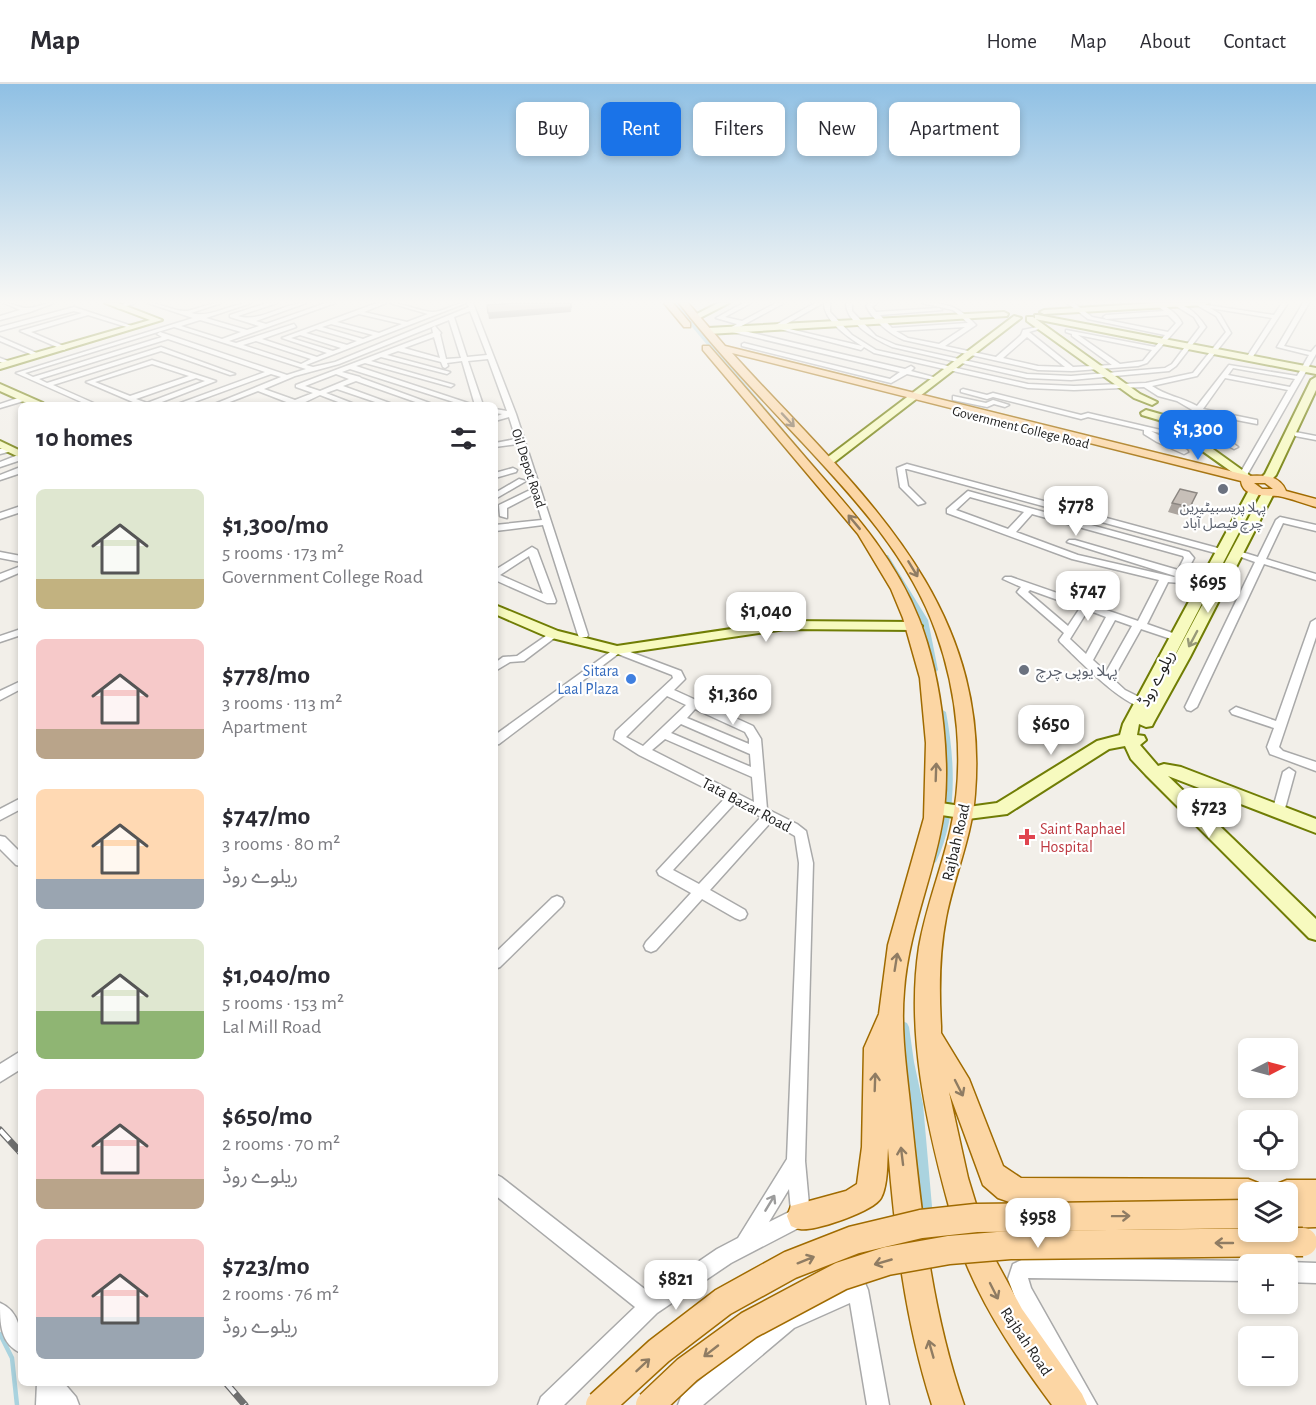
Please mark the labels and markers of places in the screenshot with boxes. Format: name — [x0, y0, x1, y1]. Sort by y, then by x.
pin: $1,300 — [1149, 410, 1247, 461]
marker: پہلا پریسبیٹیرین چرچ فیصل آباد — [1216, 482, 1230, 496]
pin: $778 — [1040, 486, 1112, 537]
place label: پہلا پریسبیٹیرین چرچ فیصل آباد — [1180, 501, 1266, 534]
pin: $695 — [1172, 563, 1244, 614]
pin: $747 — [1052, 571, 1124, 622]
pin: $1,040 — [717, 592, 815, 643]
place label: Sitara Laal Plaza — [557, 663, 619, 697]
marker: پہلا یوپی چرچ — [1017, 663, 1031, 677]
place label: پہلا یوپی چرچ — [1036, 663, 1118, 683]
marker: Sitara Laal Plaza — [624, 672, 638, 686]
pin: $1,360 — [684, 675, 782, 726]
pin: $650 — [1015, 705, 1087, 756]
pin: $723 — [1173, 788, 1245, 839]
place label: Saint Raphael Hospital — [1040, 821, 1126, 855]
marker: Saint Raphael Hospital — [1018, 828, 1036, 846]
pin: $958 — [1002, 1198, 1074, 1249]
pin: $821 — [640, 1260, 712, 1311]

